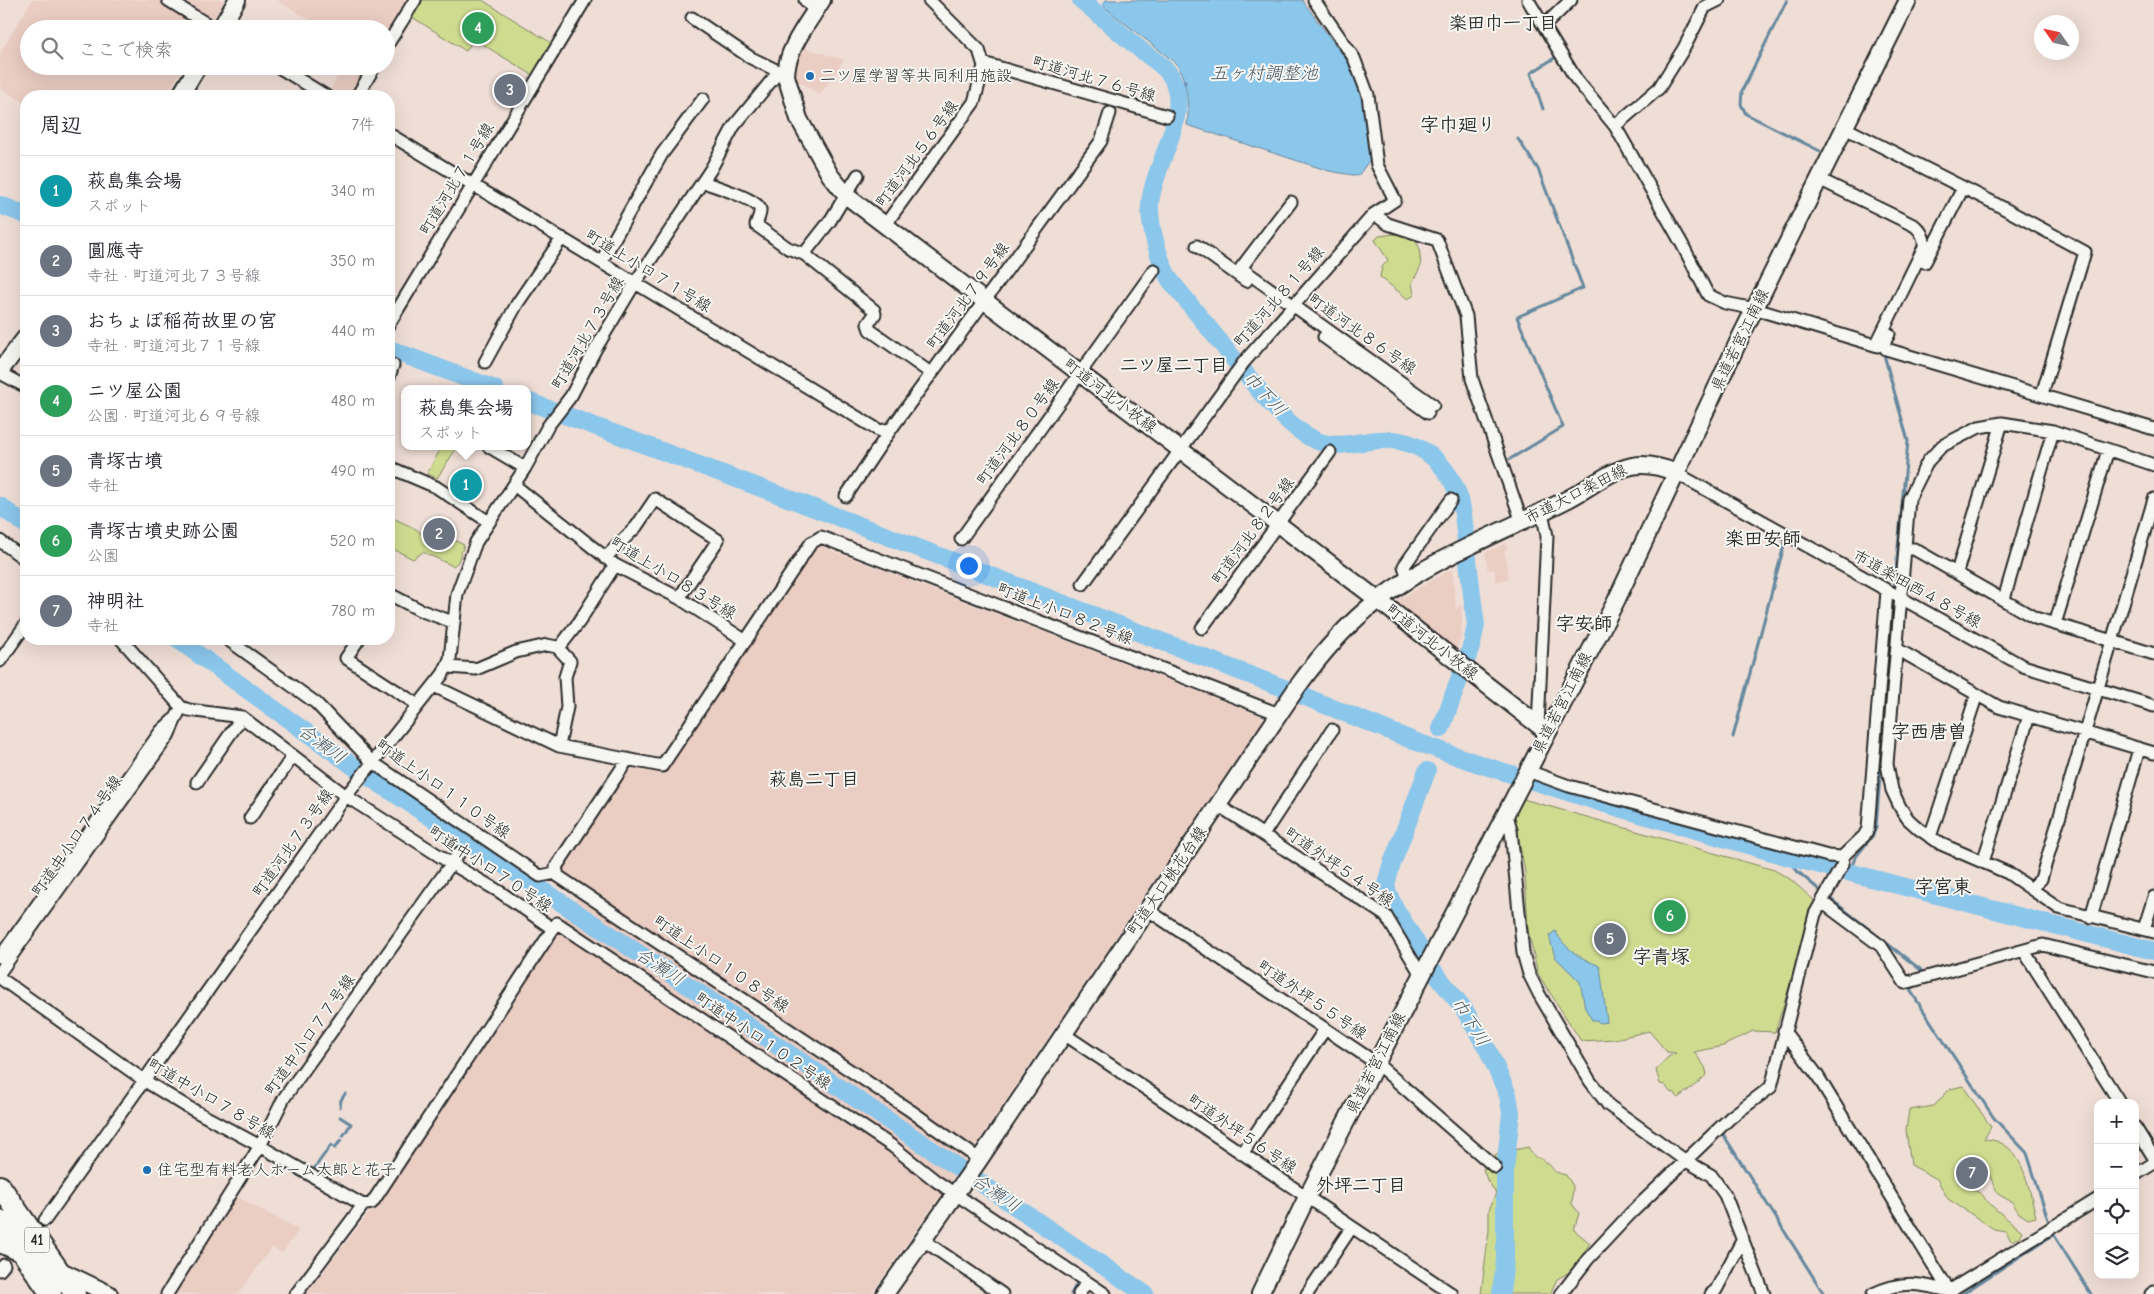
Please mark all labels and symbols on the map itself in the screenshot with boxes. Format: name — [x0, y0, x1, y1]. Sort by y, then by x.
pin: 4 — [462, 9, 494, 47]
district label: 楽田巾一丁目 — [1449, 13, 1557, 34]
north arrow — [2034, 15, 2079, 60]
street label: 町道河北７６号線 — [1030, 53, 1158, 105]
water label: 五ヶ村調整池 — [1210, 63, 1319, 84]
place label: 二ツ屋学習等共同利用施設 — [820, 67, 1012, 85]
marker: 二ツ屋学習等共同利用施設 — [804, 70, 816, 82]
pin: 3 — [494, 71, 526, 109]
street label: 町道河北５６号線 — [872, 97, 962, 211]
district label: 字巾廻り — [1420, 114, 1496, 136]
street label: 町道河北７１号線 — [416, 119, 498, 239]
street label: 町道上小口７１号線 — [582, 226, 714, 316]
street label: 町道河北７９号線 — [923, 239, 1013, 353]
street label: 町道河北８１号線 — [1230, 243, 1328, 351]
street label: 町道河北７３号線 — [548, 273, 628, 393]
street label: 県道若宮江南線 — [1707, 286, 1773, 394]
street label: 町道河北８６号線 — [1304, 290, 1420, 378]
street label: 町道河北小牧線 — [1060, 355, 1160, 437]
district label: 二ツ屋二丁目 — [1120, 355, 1228, 376]
water label: 巾下川 — [1239, 367, 1291, 421]
street label: 町道河北８０号線 — [973, 375, 1063, 489]
street label: 市道大口楽田線 — [1522, 461, 1630, 527]
pin: 1 — [450, 466, 482, 504]
street label: 町道河北８２号線 — [1208, 474, 1298, 588]
pin: 2 — [423, 515, 455, 553]
district label: 楽田安師 — [1725, 528, 1801, 550]
street label: 町道上小口８３号線 — [607, 533, 739, 623]
street label: 市道楽田西４８号線 — [1850, 546, 1984, 632]
your location — [956, 553, 982, 579]
street label: 町道上小口８２号線 — [995, 580, 1135, 648]
street label: 町道河北小牧線 — [1382, 600, 1482, 684]
district label: 字安師 — [1555, 613, 1613, 635]
street label: 県道若宮江南線 — [1529, 649, 1595, 757]
water label: 合瀬川 — [294, 720, 350, 768]
district label: 字西唐曽 — [1891, 721, 1967, 743]
street label: 町道上小口１１０号線 — [372, 736, 514, 842]
district label: 萩島二丁目 — [769, 769, 859, 790]
street label: 町道中小口７４号線 — [28, 772, 126, 900]
street label: 町道河北７３号線 — [249, 785, 337, 901]
street label: 町道中小口７０号線 — [425, 822, 555, 916]
street label: 町道大口桃花台線 — [1124, 823, 1210, 939]
street label: 町道外坪５４号線 — [1281, 824, 1397, 910]
district label: 字宮東 — [1914, 876, 1972, 898]
pin: 6 — [1654, 897, 1686, 935]
street label: 町道上小口１０８号線 — [650, 912, 792, 1016]
pin: 5 — [1594, 920, 1626, 958]
water label: 合瀬川 — [632, 943, 688, 991]
district label: 字青塚 — [1632, 946, 1690, 968]
street label: 町道外坪５５号線 — [1254, 957, 1370, 1043]
street label: 町道中小口７７号線 — [261, 971, 359, 1099]
street label: 町道中小口１０２号線 — [692, 989, 834, 1093]
water label: 巾下川 — [1446, 994, 1494, 1050]
street label: 県道若宮江南線 — [1343, 1009, 1409, 1117]
street label: 町道中小口７８号線 — [144, 1055, 278, 1143]
street label: 町道外坪５６号線 — [1184, 1091, 1300, 1177]
pin: 7 — [1956, 1154, 1988, 1192]
place label: 住宅型有料老人ホーム太郎と花子 — [157, 1161, 396, 1179]
marker: 住宅型有料老人ホーム太郎と花子 — [141, 1164, 153, 1176]
water label: 合瀬川 — [968, 1169, 1024, 1217]
district label: 外坪二丁目 — [1316, 1175, 1406, 1196]
road number: 41 — [24, 1228, 50, 1252]

